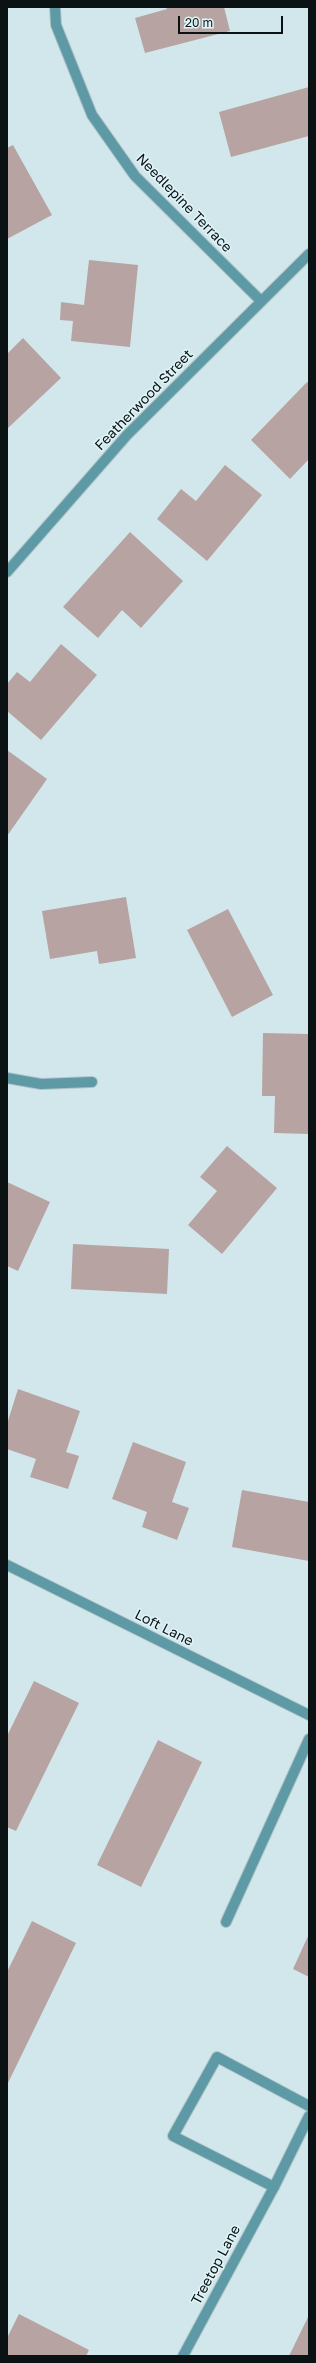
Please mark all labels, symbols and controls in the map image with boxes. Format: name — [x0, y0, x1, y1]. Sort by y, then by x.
scale bar — [180, 8, 285, 34]
text: 20 m — [185, 15, 213, 30]
street label: Needlepine Terrace — [133, 150, 235, 256]
street label: Featherwood Street — [92, 346, 196, 454]
street label: Loft Lane — [132, 1606, 196, 1650]
street label: Treetop Lane — [188, 2222, 244, 2308]

